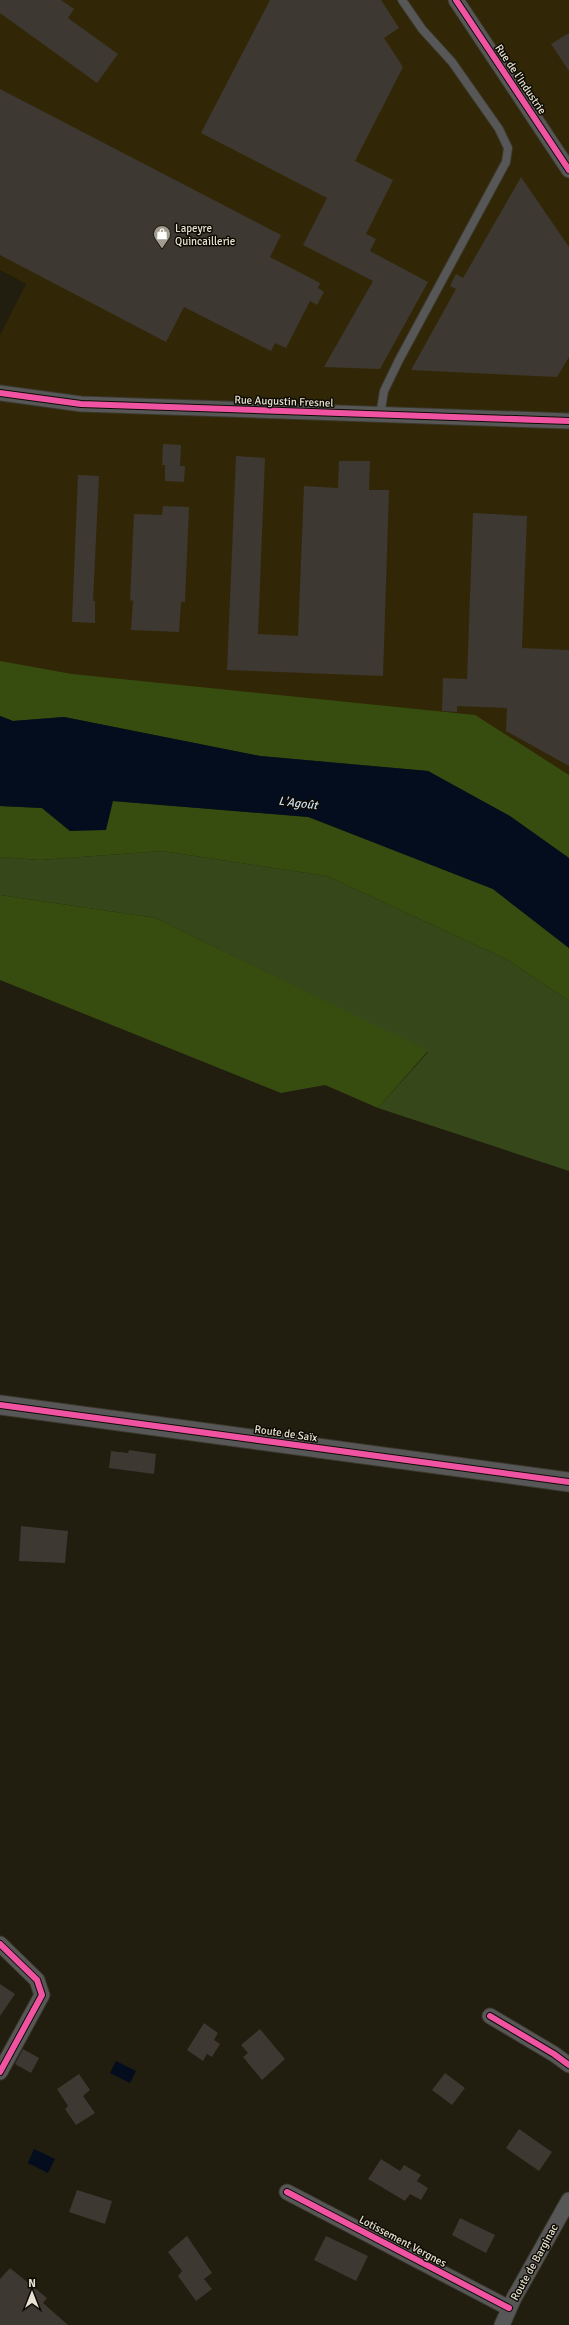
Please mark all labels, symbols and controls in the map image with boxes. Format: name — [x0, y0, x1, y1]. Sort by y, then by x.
street label: Rue de l'Industrie — [492, 42, 549, 117]
place label: Lapeyre Quincaillerie — [175, 222, 235, 248]
shop icon: Lapeyre Quincaillerie — [152, 224, 172, 249]
street label: Rue Augustin Fresnel — [234, 393, 334, 410]
water label: L'Agoût — [278, 794, 320, 814]
street label: Route de Saïx — [254, 1423, 318, 1444]
street label: Lotissement Vergnes — [357, 2213, 449, 2270]
street label: Route de Barginac — [508, 2222, 561, 2303]
north arrow — [12, 2273, 52, 2313]
text: N — [28, 2277, 36, 2290]

